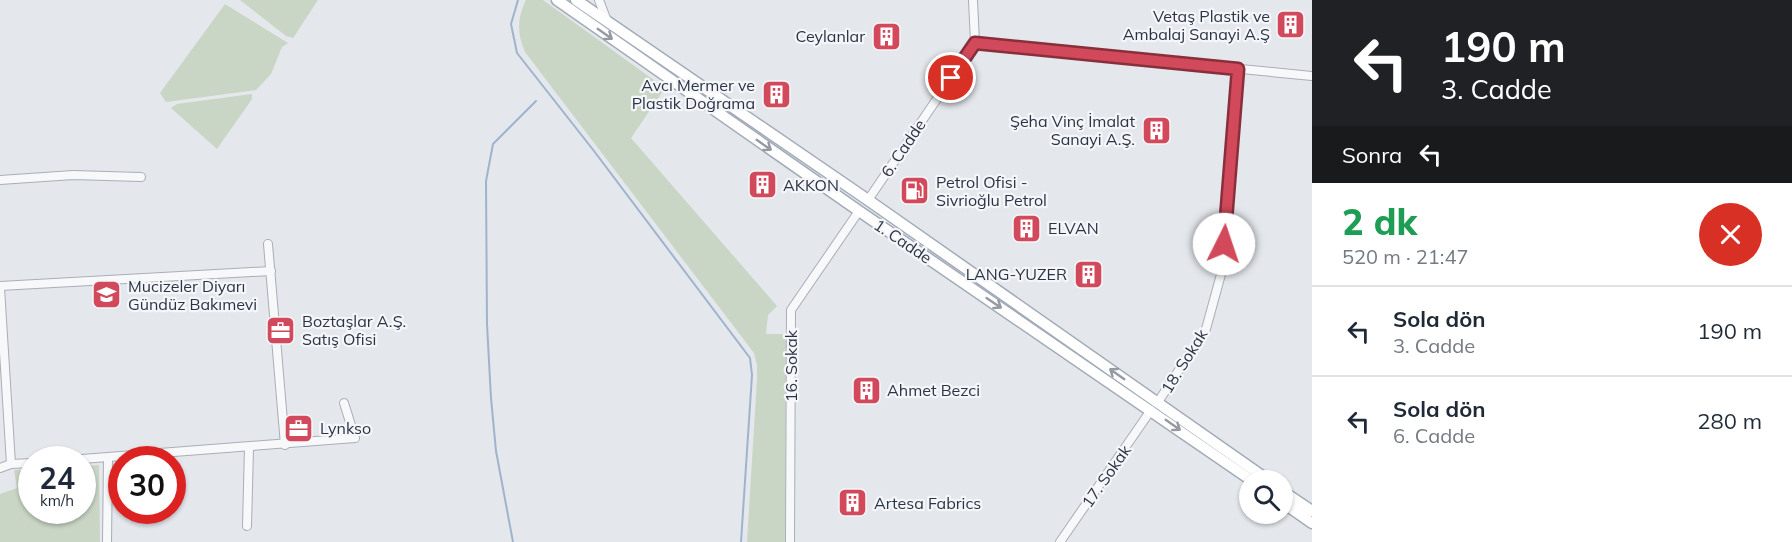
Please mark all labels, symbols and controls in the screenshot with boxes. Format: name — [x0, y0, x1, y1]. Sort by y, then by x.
place label: Vetaş Plastik ve Ambalaj Sanayi A.Ş — [1123, 6, 1270, 44]
building icon: Vetaş Plastik ve Ambalaj Sanayi A.Ş — [1275, 9, 1307, 41]
building icon: Ceylanlar — [870, 20, 902, 52]
text: 190 m — [1441, 20, 1566, 73]
icon: left — [1342, 24, 1420, 102]
place label: Ceylanlar — [796, 26, 865, 46]
one-way arrow — [596, 28, 612, 40]
pin — [925, 52, 976, 103]
icon: arrive — [934, 61, 967, 94]
text: 3. Cadde — [1441, 72, 1552, 106]
place label: Avcı Mermer ve Plastik Doğrama — [632, 75, 755, 113]
building icon: Avcı Mermer ve Plastik Doğrama — [760, 78, 792, 110]
place label: Şeha Vinç İmalat Sanayi A.Ş. — [1010, 111, 1135, 149]
building icon: Şeha Vinç İmalat Sanayi A.Ş. — [1140, 114, 1172, 146]
street label: 6. Cadde — [876, 115, 930, 181]
icon: left — [1414, 138, 1447, 171]
one-way arrow — [756, 139, 772, 151]
text: Sonra — [1342, 141, 1402, 169]
building icon: AKKON — [746, 169, 778, 201]
place label: Petrol Ofisi - Sivrioğlu Petrol — [936, 172, 1047, 210]
place label: AKKON — [783, 175, 839, 195]
fuel station icon: Petrol Ofisi - Sivrioğlu Petrol — [899, 175, 931, 207]
text: 2 dk — [1342, 199, 1417, 244]
button: close — [1699, 203, 1762, 266]
building icon: ELVAN — [1011, 212, 1043, 244]
position arrow — [1192, 212, 1256, 276]
street label: 1. Cadde — [870, 214, 936, 268]
place label: ELVAN — [1048, 218, 1099, 238]
text: 520 m · 21:47 — [1342, 244, 1468, 269]
building icon: LANG-YUZER — [1072, 258, 1104, 290]
place label: LANG-YUZER — [966, 264, 1067, 284]
place label: Mucizeler Diyarı Gündüz Bakımevi — [128, 276, 257, 314]
school or university icon: Mucizeler Diyarı Gündüz Bakımevi — [91, 279, 123, 311]
one-way arrow — [985, 298, 1002, 310]
text: Sola dön — [1393, 305, 1486, 333]
place label: Boztaşlar A.Ş. Satış Ofisi — [302, 311, 406, 349]
office icon: Boztaşlar A.Ş. Satış Ofisi — [265, 314, 297, 346]
icon: left — [1342, 315, 1375, 348]
text: 190 m — [1697, 317, 1762, 345]
street label: 18. Sokak — [1156, 324, 1212, 397]
street label: 16. Sokak — [781, 329, 801, 402]
text: 3. Cadde — [1393, 333, 1475, 358]
one-way arrow — [1109, 368, 1126, 380]
building icon: Ahmet Bezci — [850, 374, 882, 406]
place label: Ahmet Bezci — [887, 380, 980, 400]
text: Sola dön — [1393, 395, 1486, 423]
icon: left — [1342, 405, 1375, 438]
text: 280 m — [1697, 407, 1762, 435]
office icon: Lynkso — [283, 412, 315, 444]
place label: Lynkso — [320, 418, 371, 438]
one-way arrow — [1164, 419, 1180, 431]
text: 6. Cadde — [1393, 423, 1475, 448]
street label: 17. Sokak — [1077, 440, 1135, 511]
speed limit sign: 30 — [108, 446, 186, 524]
text: 24 — [39, 459, 75, 497]
map controls — [1239, 470, 1293, 524]
button: search — [1239, 470, 1293, 524]
building icon: Artesa Fabrics — [837, 487, 869, 519]
text: km/h — [40, 491, 74, 510]
place label: Artesa Fabrics — [874, 493, 981, 513]

